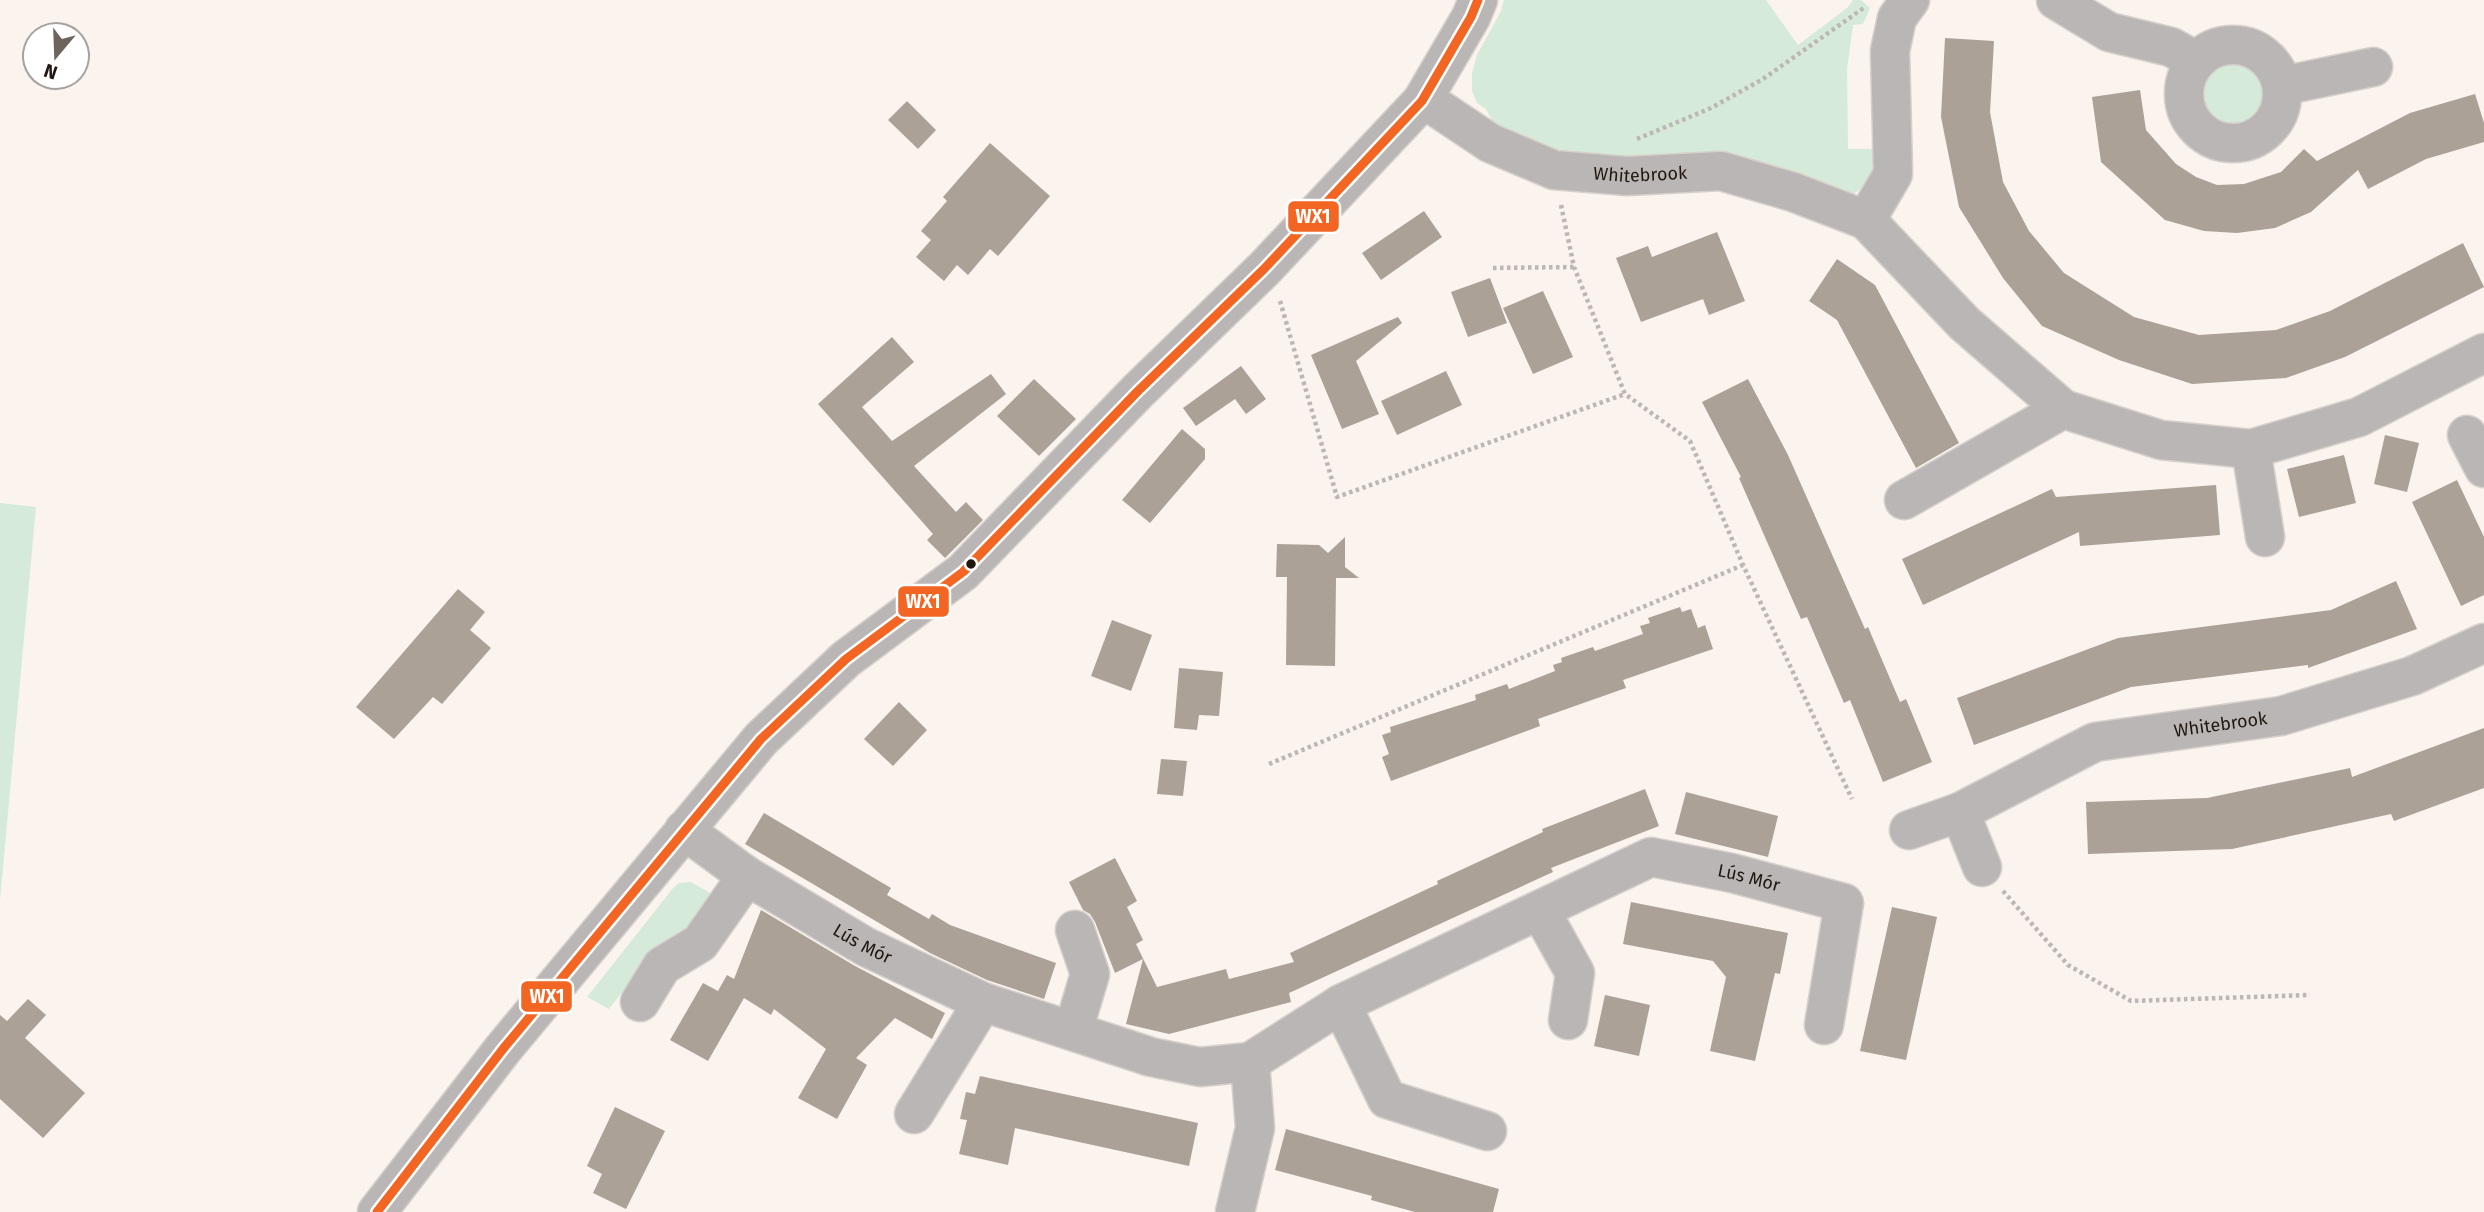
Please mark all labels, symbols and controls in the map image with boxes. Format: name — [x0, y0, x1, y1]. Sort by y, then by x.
north arrow — [21, 21, 91, 91]
text: N — [41, 59, 60, 85]
street label: Whitebrook — [1592, 162, 1688, 187]
line badge: WX1 — [1287, 200, 1340, 233]
text: WX1 — [1295, 205, 1331, 228]
unlabelled marker — [964, 557, 978, 571]
line badge: WX1 — [897, 585, 950, 618]
text: WX1 — [905, 590, 941, 613]
street label: Whitebrook — [2172, 707, 2269, 742]
street label: Lús Mór — [1716, 859, 1783, 896]
street label: Lús Mór — [829, 919, 895, 969]
line badge: WX1 — [520, 980, 573, 1013]
text: WX1 — [529, 985, 565, 1008]

